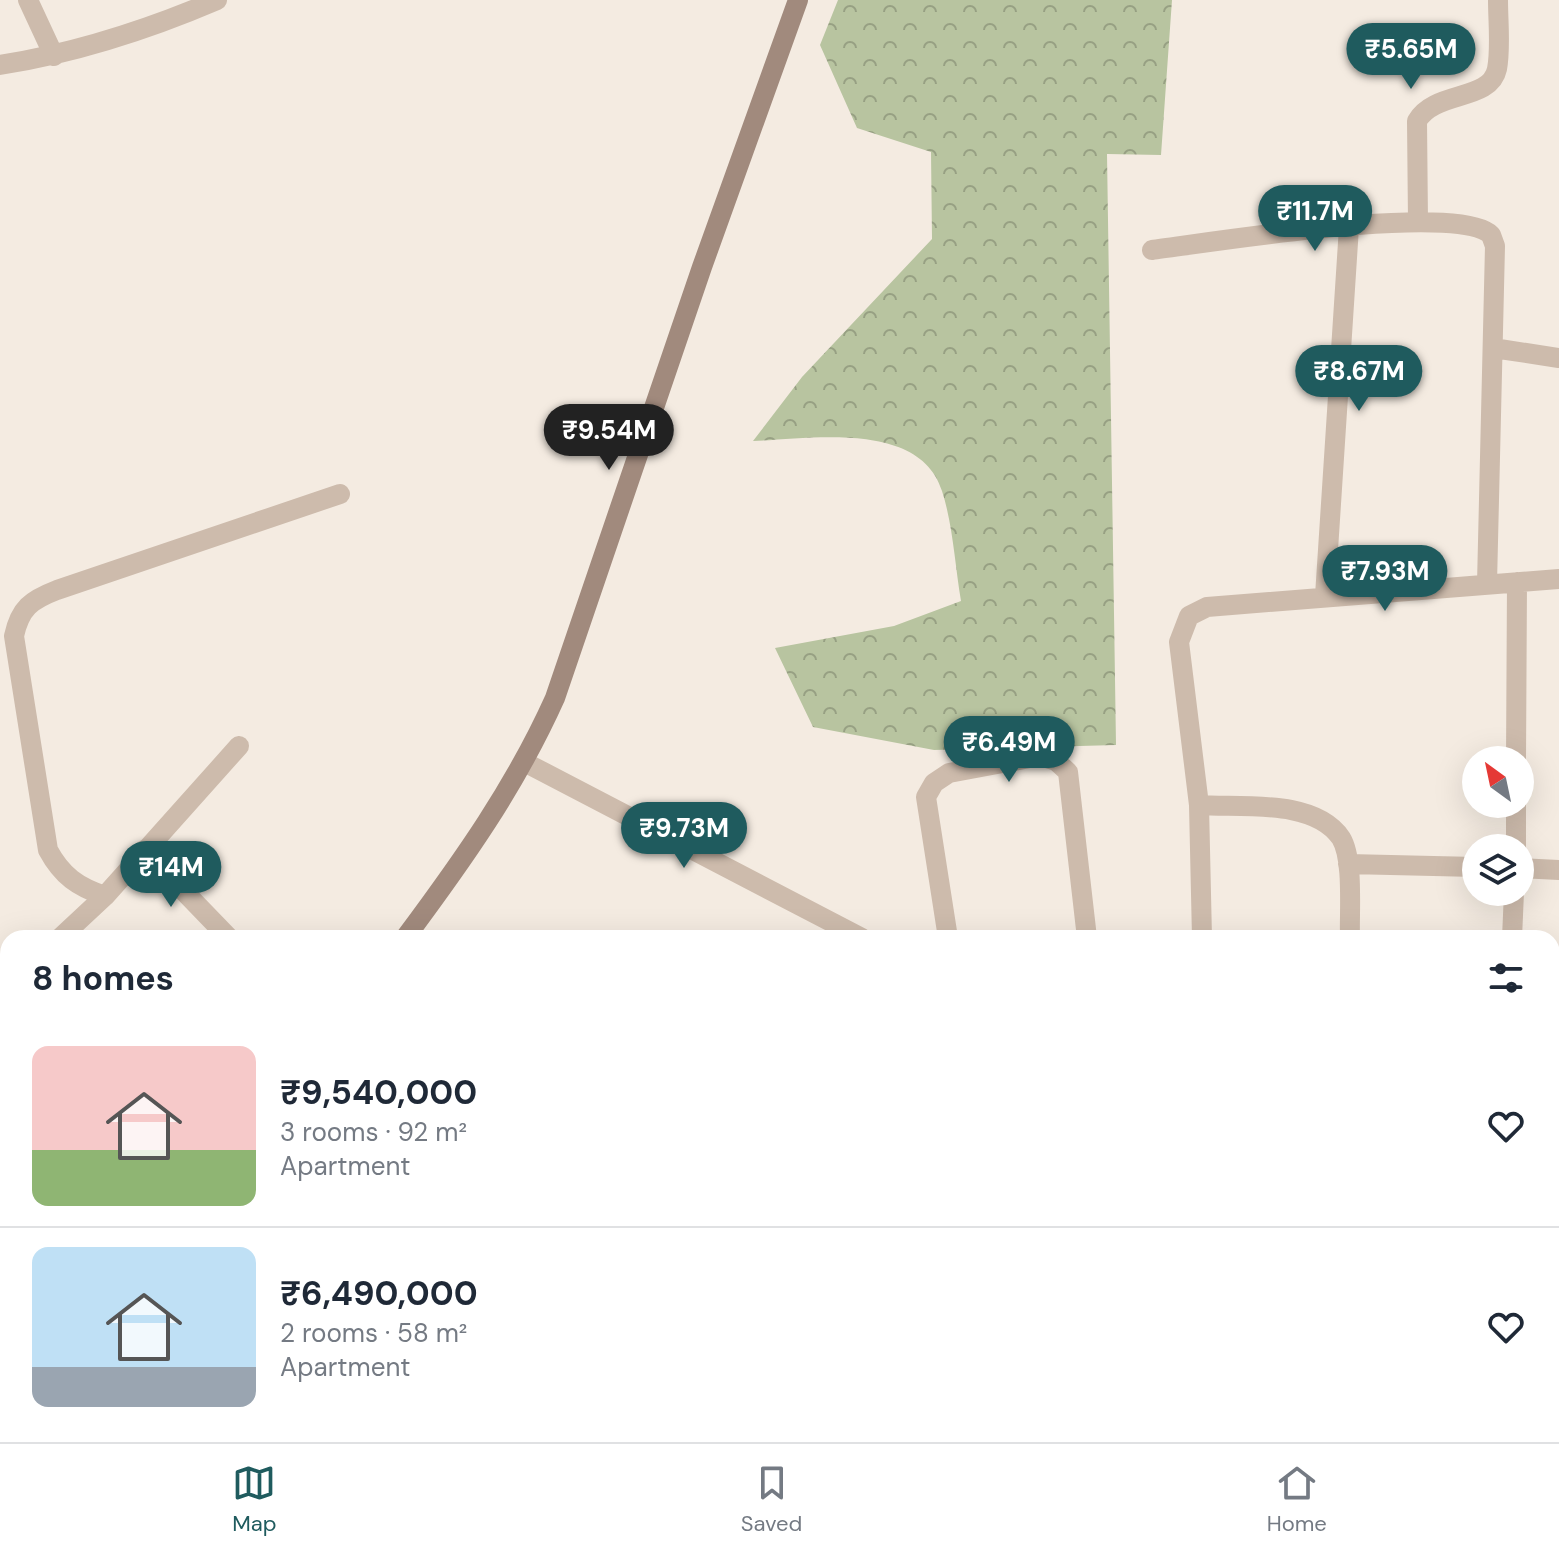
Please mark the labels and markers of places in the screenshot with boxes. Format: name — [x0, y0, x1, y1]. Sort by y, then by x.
pin: ₹5.65M — [1346, 23, 1476, 91]
pin: ₹11.7M — [1250, 185, 1380, 253]
pin: ₹8.67M — [1294, 345, 1424, 413]
pin: ₹9.54M — [544, 404, 674, 472]
pin: ₹7.93M — [1320, 545, 1450, 613]
pin: ₹6.49M — [944, 716, 1074, 784]
pin: ₹9.73M — [619, 802, 749, 870]
pin: ₹14M — [124, 841, 218, 909]

